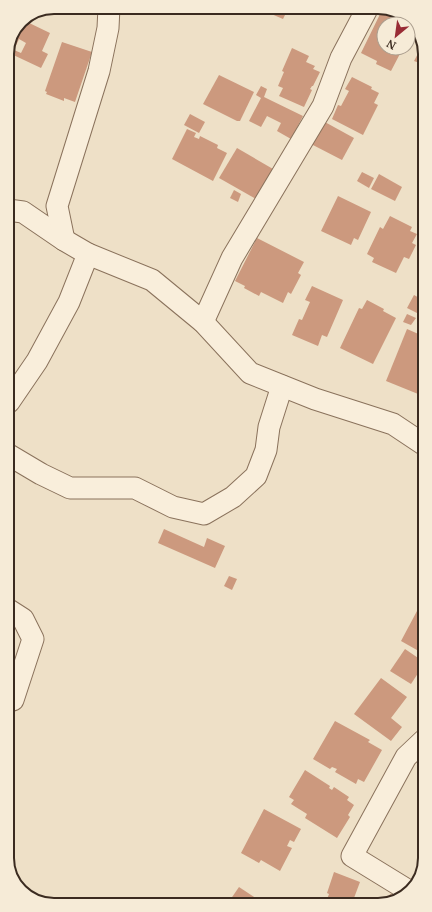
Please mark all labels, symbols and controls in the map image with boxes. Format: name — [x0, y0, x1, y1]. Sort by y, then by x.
north arrow — [376, 16, 416, 56]
text: N — [383, 36, 398, 54]

